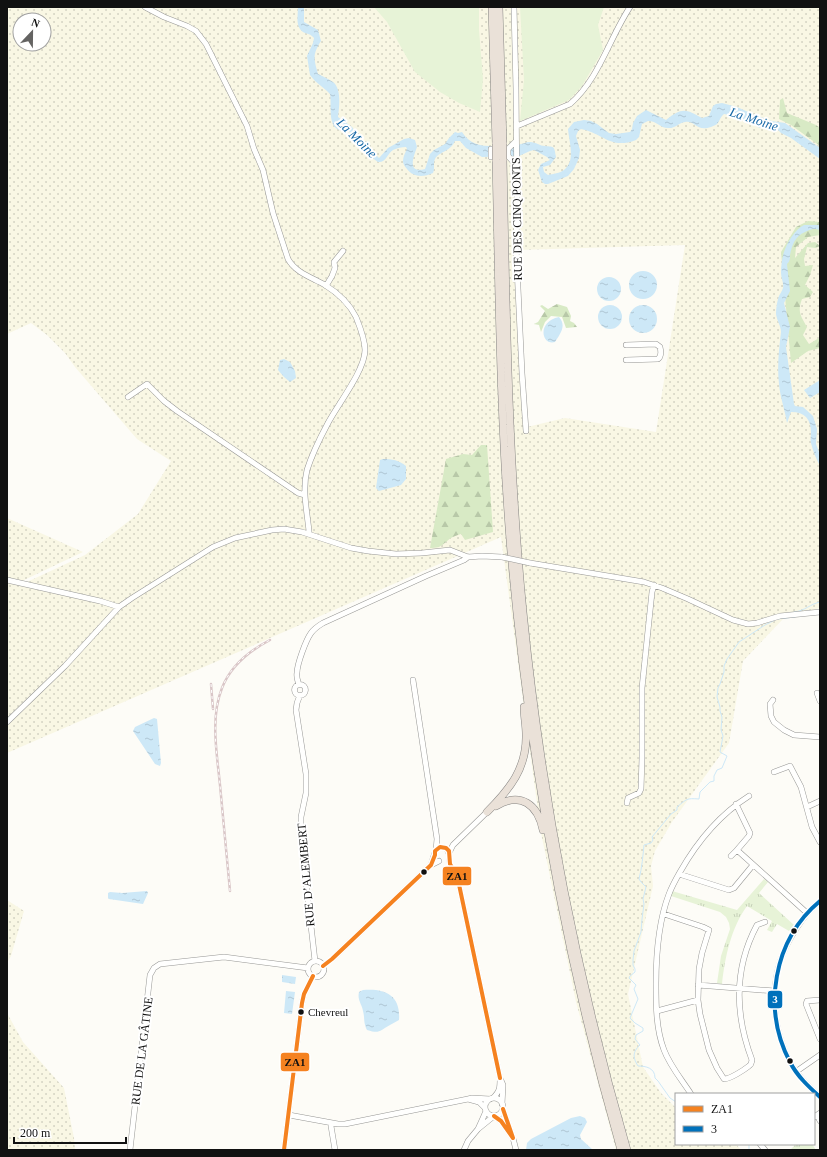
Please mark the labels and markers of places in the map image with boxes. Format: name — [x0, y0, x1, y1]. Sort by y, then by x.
unlabelled marker — [419, 867, 429, 877]
unlabelled marker — [789, 926, 799, 936]
place label: Chevreul — [308, 1006, 348, 1018]
marker: Chevreul — [296, 1007, 306, 1017]
unlabelled marker — [785, 1056, 795, 1066]

